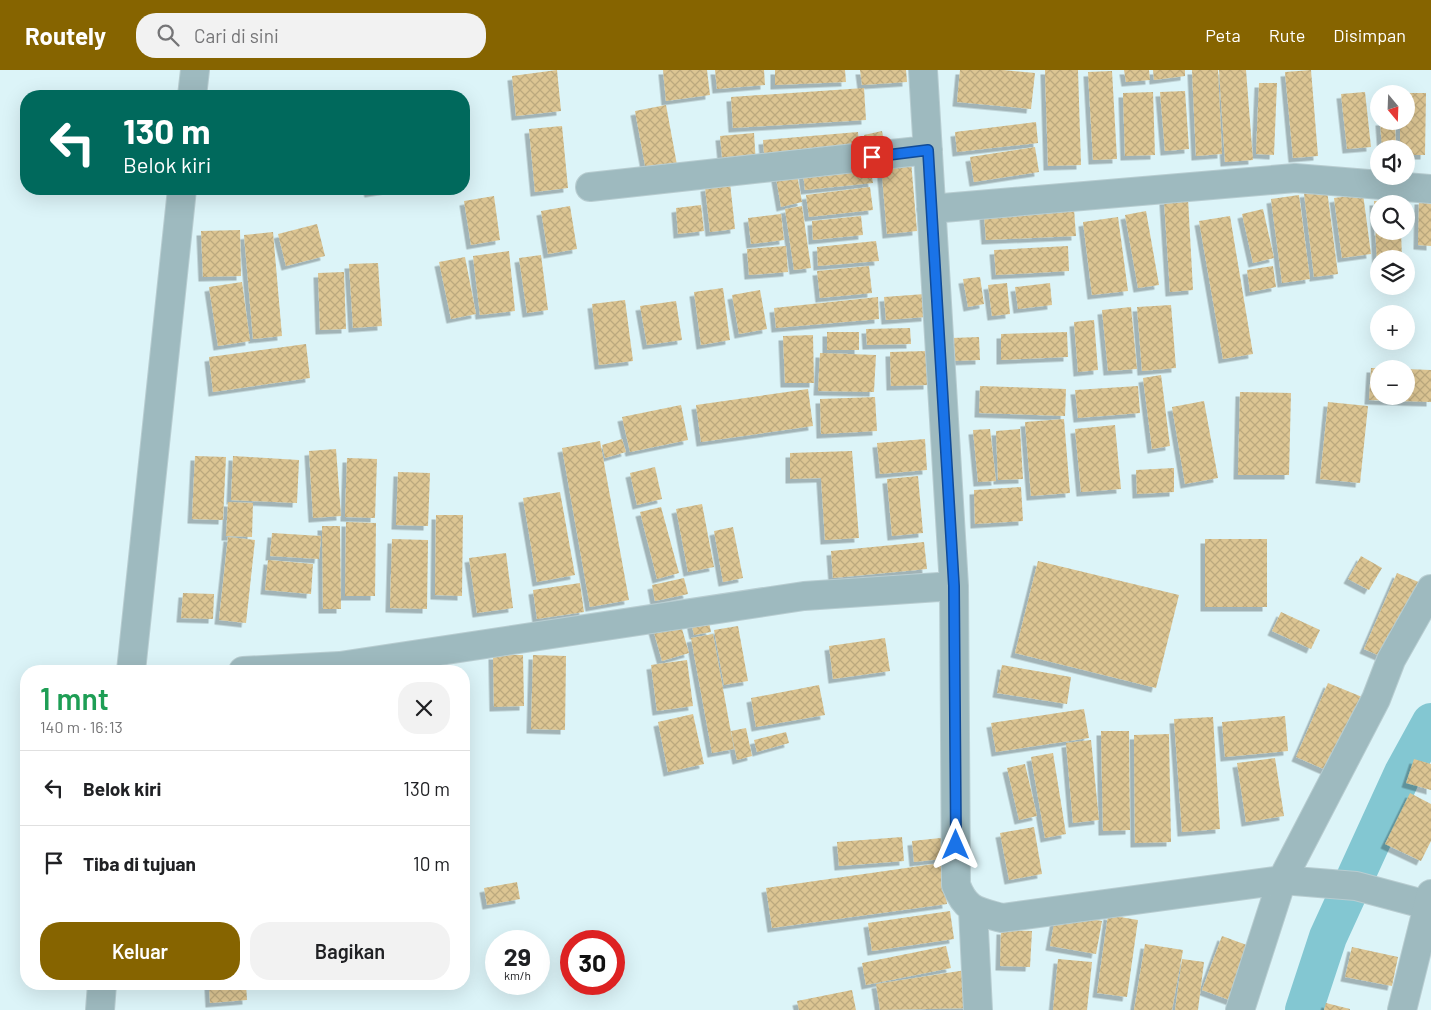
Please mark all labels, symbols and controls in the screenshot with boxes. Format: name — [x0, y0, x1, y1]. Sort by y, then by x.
search box — [136, 13, 486, 58]
text: Routely — [25, 21, 106, 50]
icon: search — [154, 21, 182, 49]
text: Cari di sini — [194, 24, 279, 47]
text: Peta — [1205, 24, 1241, 46]
text: Rute — [1269, 24, 1305, 46]
text: Disimpan — [1333, 24, 1406, 46]
north arrow — [1370, 85, 1415, 130]
map controls — [1370, 85, 1415, 405]
text: 130 m — [123, 109, 210, 151]
icon: left — [40, 110, 105, 175]
pin — [851, 136, 893, 178]
button: sound — [1370, 140, 1415, 185]
icon: arrive — [858, 143, 886, 171]
text: Belok kiri — [123, 151, 211, 177]
button: search — [1370, 195, 1415, 240]
button: layers — [1370, 250, 1415, 295]
button: + — [1370, 305, 1415, 350]
button: − — [1370, 360, 1415, 405]
text: 1 mnt — [40, 680, 109, 716]
button: close — [398, 682, 450, 734]
text: 140 m · 16:13 — [40, 717, 123, 736]
icon: left — [40, 774, 68, 802]
text: Belok kiri — [83, 777, 161, 800]
text: 130 m — [403, 777, 450, 800]
position arrow — [929, 818, 981, 870]
icon: arrive — [40, 849, 68, 877]
text: Tiba di tujuan — [83, 852, 196, 875]
text: 10 m — [413, 852, 450, 875]
button: Keluar — [40, 922, 240, 980]
button: Bagikan — [250, 922, 450, 980]
speed limit sign: 30 — [560, 930, 625, 995]
text: 29 — [504, 941, 531, 971]
text: km/h — [504, 968, 531, 982]

